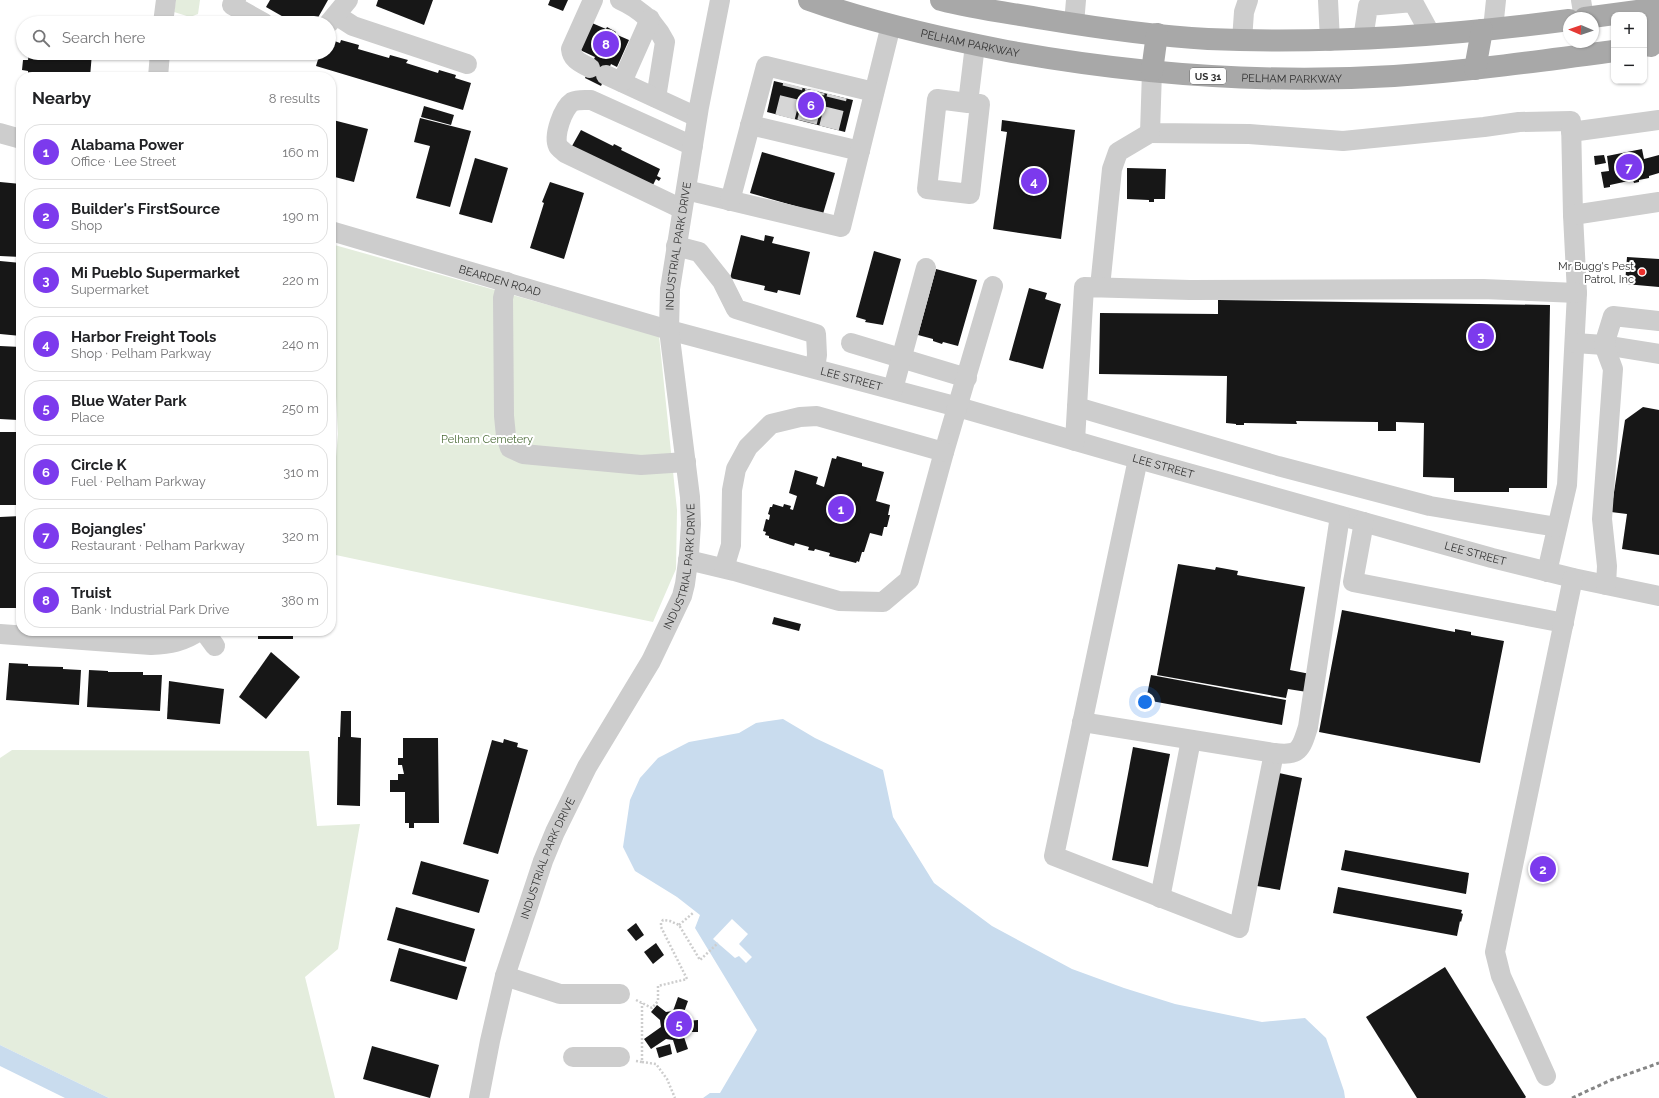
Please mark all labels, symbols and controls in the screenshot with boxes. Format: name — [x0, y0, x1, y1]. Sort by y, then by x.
north arrow — [1563, 12, 1599, 48]
map controls — [1611, 12, 1647, 84]
button: + — [1611, 12, 1647, 48]
search box — [16, 16, 336, 60]
icon: search — [30, 27, 52, 49]
street label: PELHAM PARKWAY — [919, 27, 1020, 60]
text: Search here — [62, 29, 145, 47]
pin: 8 — [593, 29, 619, 59]
button: − — [1611, 48, 1647, 84]
road number: US 31 — [1190, 68, 1226, 84]
street label: PELHAM PARKWAY — [1241, 71, 1342, 86]
text: Nearby — [32, 88, 91, 108]
pin: 6 — [798, 90, 824, 120]
text: 8 results — [269, 91, 320, 106]
text: Alabama Power — [71, 136, 184, 154]
text: 1 — [43, 145, 49, 160]
text: 160 m — [282, 145, 319, 160]
pin: 7 — [1616, 152, 1642, 182]
text: Office · Lee Street — [71, 154, 176, 169]
pin: 4 — [1021, 166, 1047, 196]
street label: INDUSTRIAL PARK DRIVE — [663, 181, 694, 311]
text: Builder's FirstSource — [71, 200, 220, 218]
text: 2 — [42, 209, 50, 224]
text: 190 m — [283, 209, 319, 224]
text: Shop — [71, 218, 102, 233]
place label: Mr Bugg's Pest Patrol, Inc — [1558, 260, 1634, 286]
street label: BEARDEN ROAD — [457, 263, 543, 299]
text: Mi Pueblo Supermarket — [71, 264, 240, 282]
marker: Mr Bugg's Pest Patrol, Inc — [1637, 267, 1647, 277]
text: 3 — [42, 273, 50, 288]
text: 220 m — [282, 273, 319, 288]
text: Supermarket — [71, 282, 149, 297]
pin: 3 — [1468, 321, 1494, 351]
text: Harbor Freight Tools — [71, 328, 217, 346]
text: 4 — [42, 337, 50, 352]
text: 240 m — [282, 337, 319, 352]
text: Shop · Pelham Parkway — [71, 346, 211, 361]
street label: LEE STREET — [819, 365, 884, 394]
text: Blue Water Park — [71, 392, 187, 410]
text: 5 — [42, 401, 50, 416]
text: 250 m — [282, 401, 319, 416]
text: Place — [71, 410, 104, 425]
park label: Pelham Cemetery — [441, 433, 533, 446]
street label: LEE STREET — [1131, 452, 1196, 481]
text: Circle K — [71, 456, 127, 474]
text: 6 — [42, 465, 50, 480]
text: 310 m — [283, 465, 319, 480]
text: Fuel · Pelham Parkway — [71, 474, 206, 489]
pin: 1 — [828, 494, 854, 524]
street label: INDUSTRIAL PARK DRIVE — [661, 503, 698, 632]
text: Bojangles' — [71, 520, 146, 538]
text: 7 — [42, 529, 50, 544]
text: 320 m — [282, 529, 319, 544]
text: Restaurant · Pelham Parkway — [71, 538, 245, 553]
street label: LEE STREET — [1443, 539, 1508, 568]
text: Truist — [71, 584, 112, 602]
text: 8 — [42, 593, 50, 608]
text: 380 m — [281, 593, 319, 608]
text: Bank · Industrial Park Drive — [71, 602, 229, 617]
your location — [1135, 692, 1155, 712]
street label: INDUSTRIAL PARK DRIVE — [518, 795, 578, 921]
pin: 2 — [1530, 854, 1556, 884]
pin: 5 — [666, 1009, 692, 1039]

